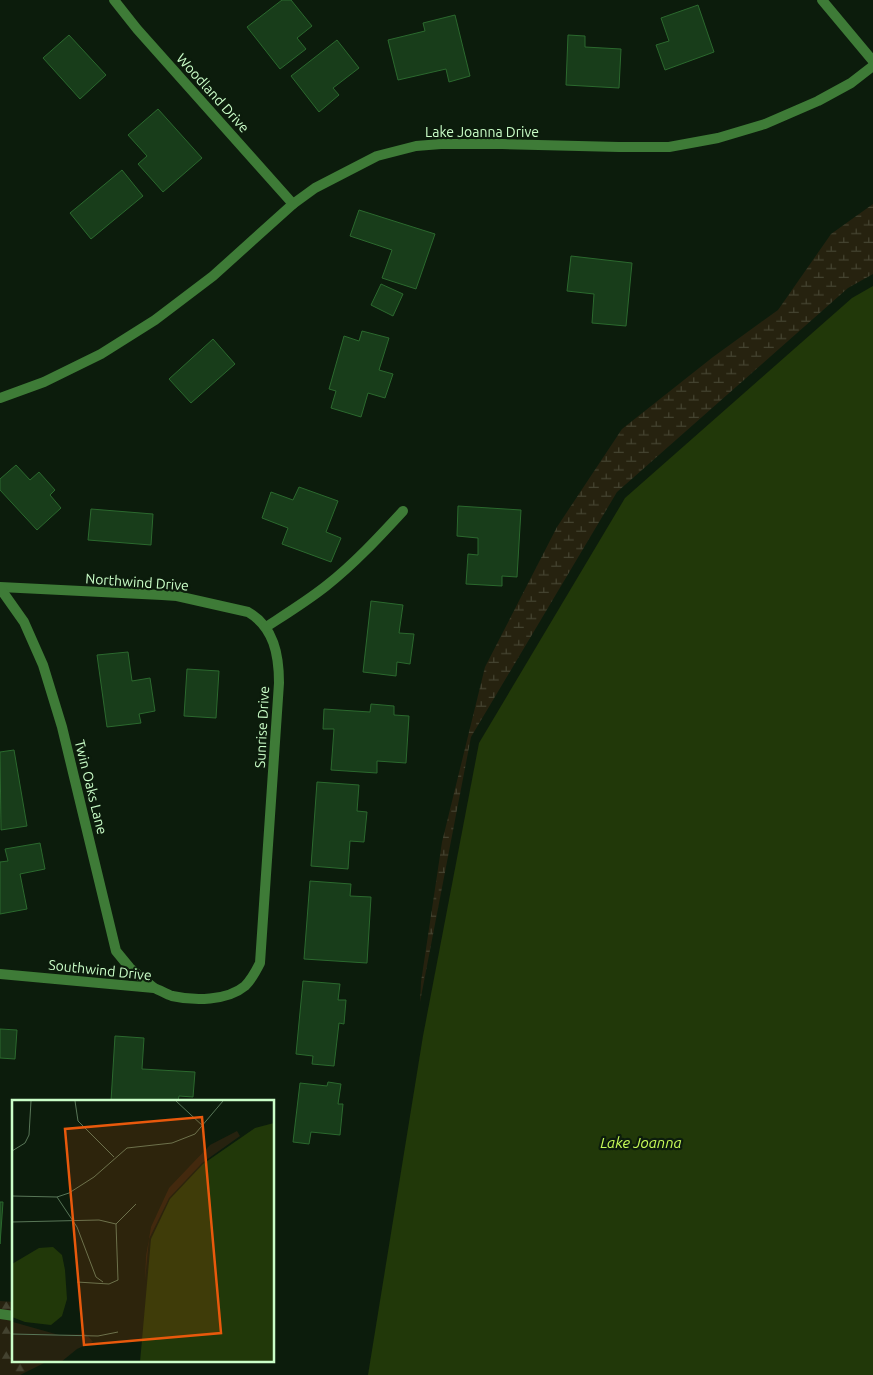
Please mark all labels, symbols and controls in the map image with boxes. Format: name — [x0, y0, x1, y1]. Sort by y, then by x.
street label: Woodland Drive — [173, 50, 253, 136]
street label: Lake Joanna Drive — [425, 124, 539, 140]
street label: Northwind Drive — [85, 570, 189, 594]
street label: Sunrise Drive — [252, 686, 272, 768]
street label: Twin Oaks Lane — [72, 738, 110, 836]
street label: Southwind Drive — [48, 957, 152, 983]
inset map — [12, 1100, 275, 1362]
water label: Lake Joanna — [600, 1134, 682, 1151]

